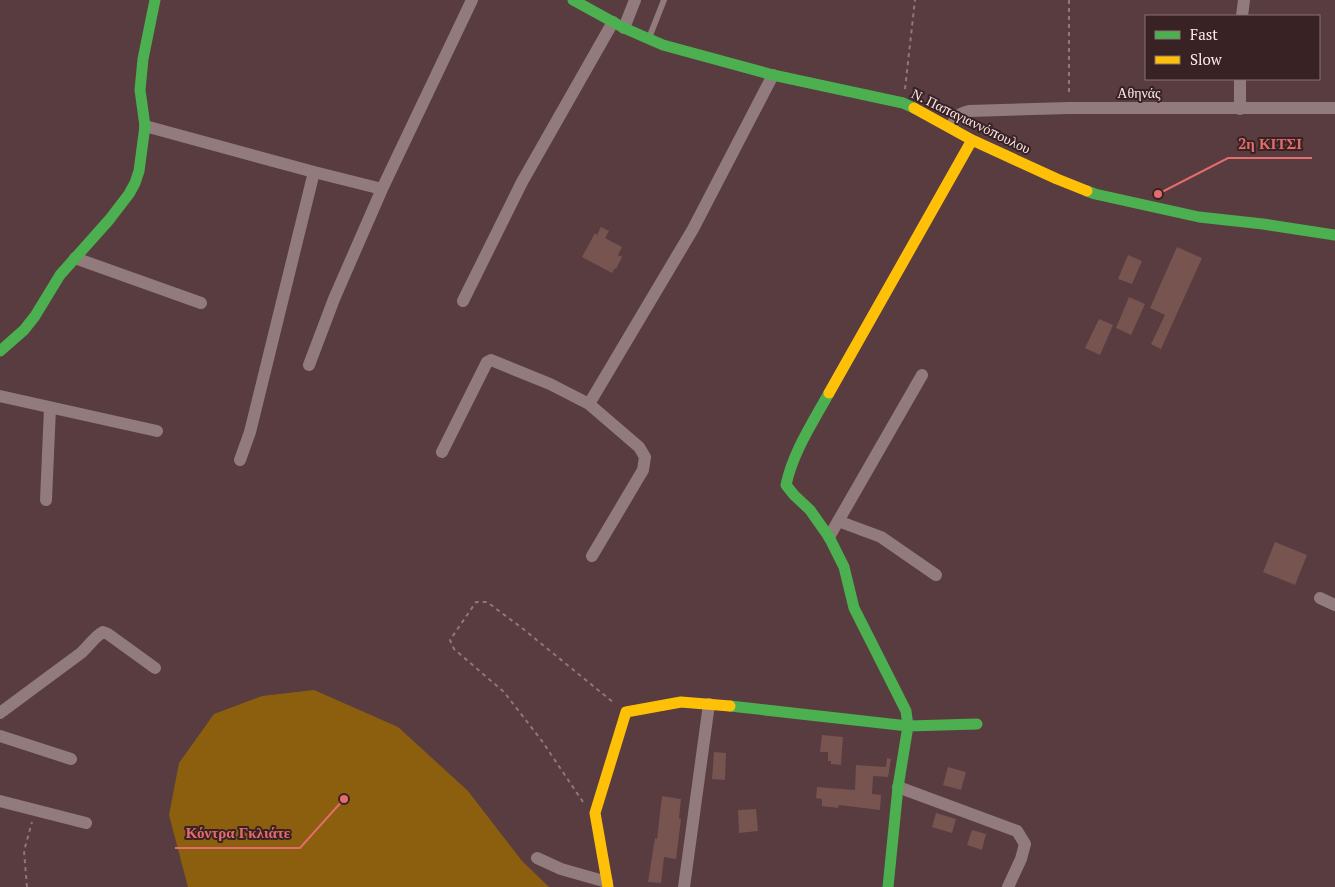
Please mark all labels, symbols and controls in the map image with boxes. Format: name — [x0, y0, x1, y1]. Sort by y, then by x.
legend — [1145, 15, 1320, 80]
text: Fast — [1190, 24, 1218, 44]
text: Slow — [1190, 49, 1223, 69]
street label: Ν. Παπαγιαννόπουλου — [908, 83, 1034, 158]
street label: Αθηνάς — [1117, 83, 1161, 102]
callout: 2η ΚΙΤΣΙ — [1228, 128, 1312, 158]
text: 2η ΚΙΤΣΙ — [1238, 133, 1302, 153]
callout: Κόντρα Γκλιάτε — [175, 818, 300, 848]
text: Κόντρα Γκλιάτε — [186, 822, 291, 842]

